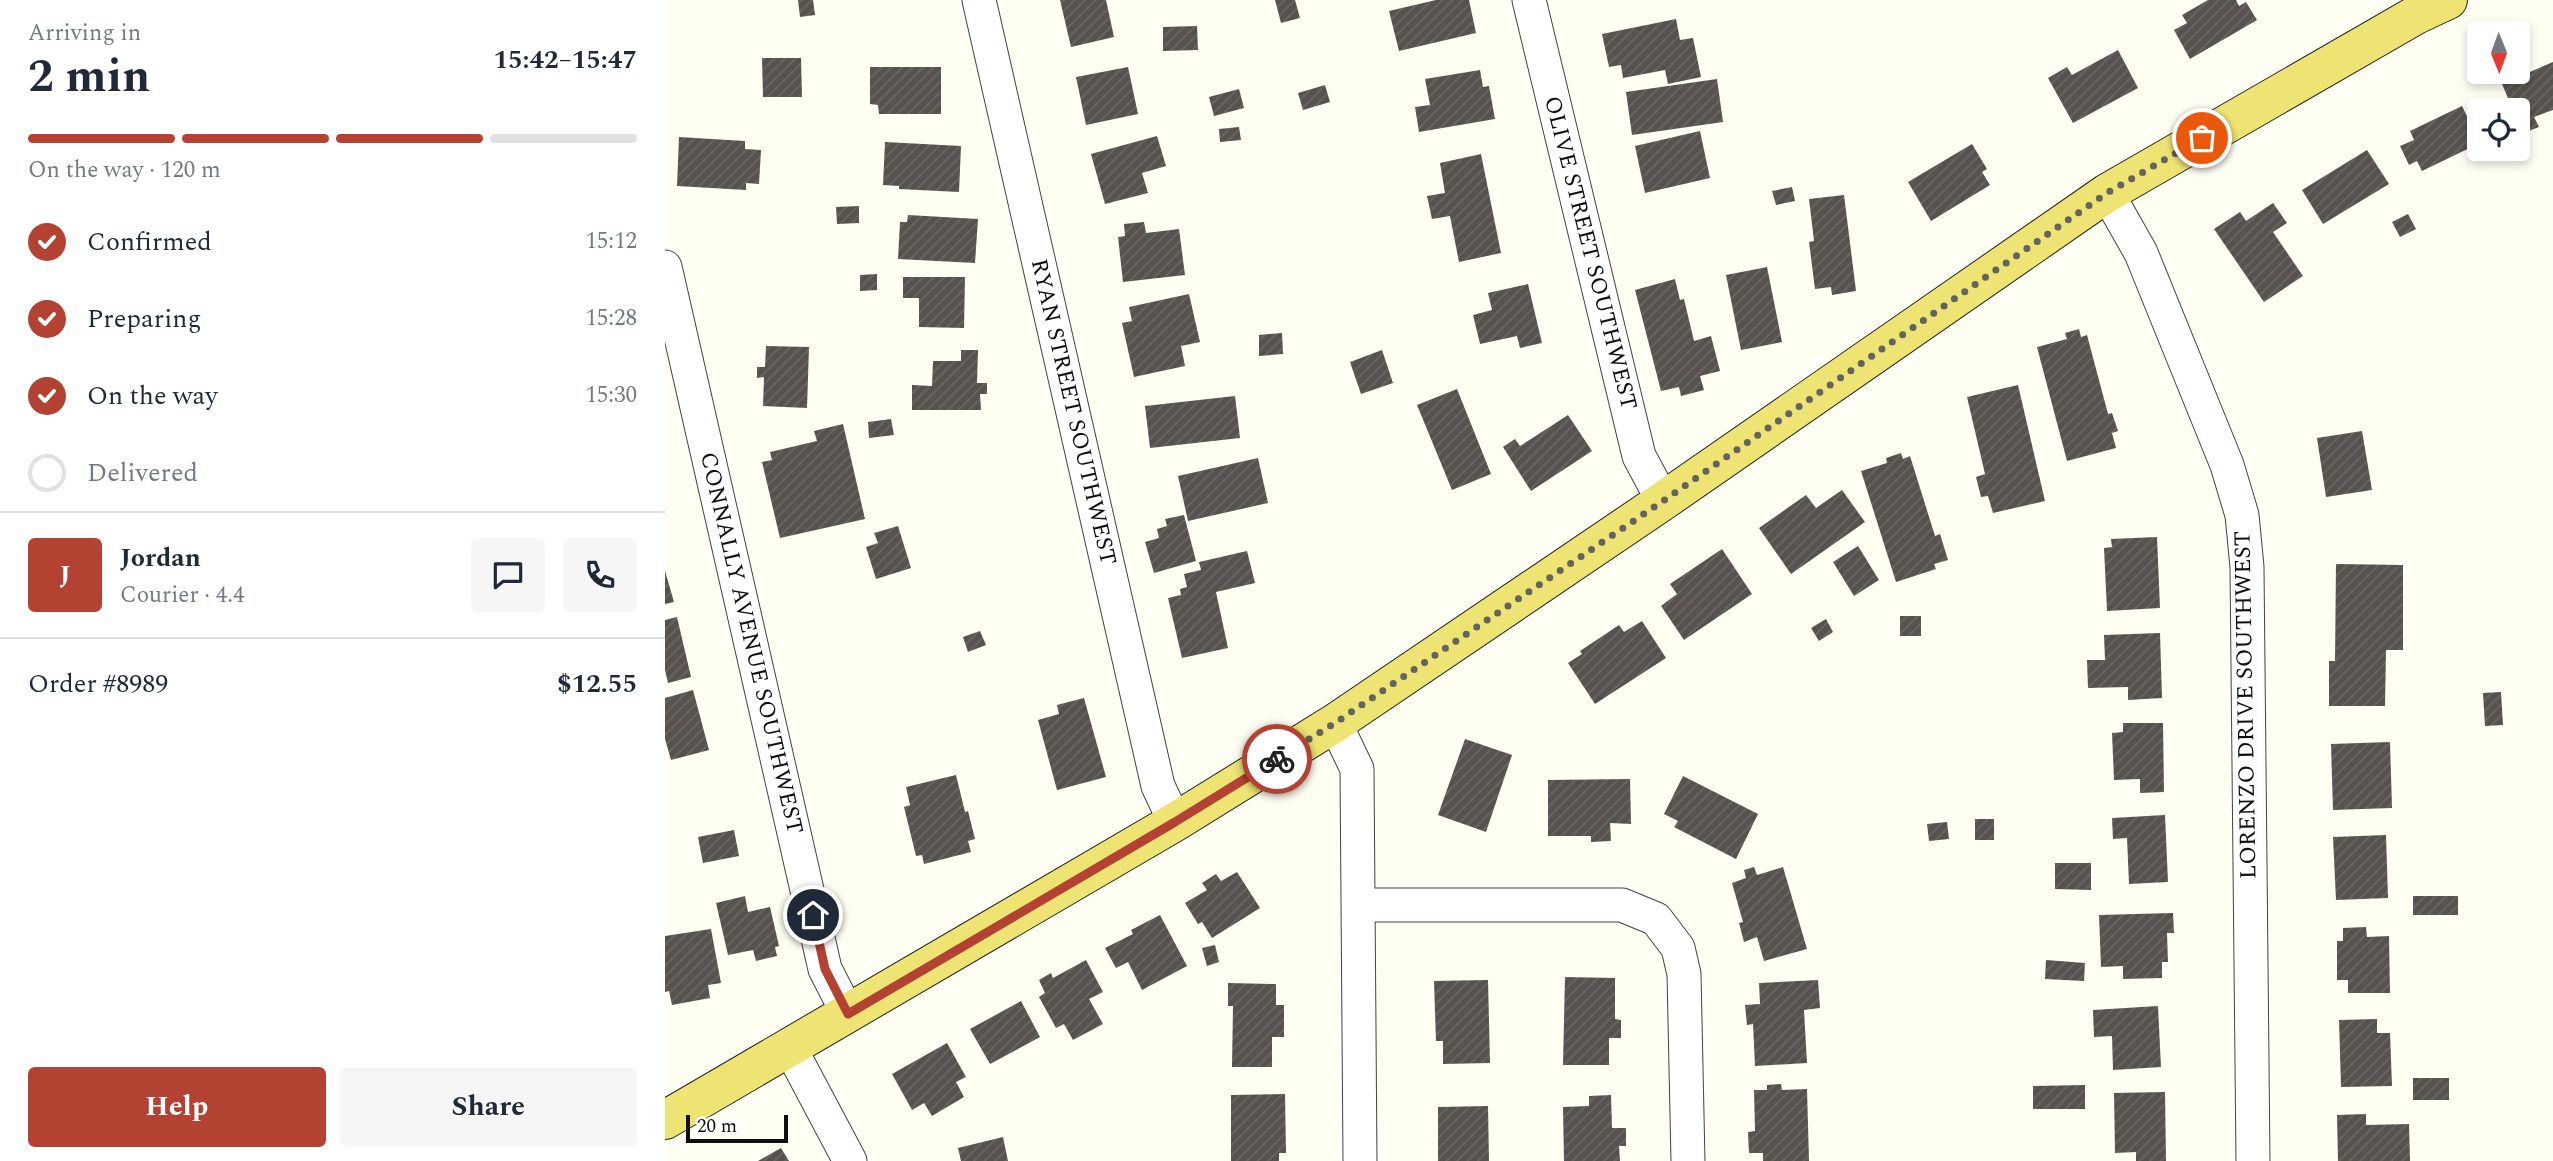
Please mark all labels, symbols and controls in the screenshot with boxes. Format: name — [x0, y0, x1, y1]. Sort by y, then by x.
text: Arriving in — [28, 16, 141, 51]
north arrow — [2467, 21, 2531, 84]
map controls — [2467, 21, 2530, 161]
text: 15:42–15:47 — [493, 40, 637, 80]
text: 2 min — [28, 42, 150, 112]
street label: OLIVE STREET SOUTHWEST — [1534, 92, 1646, 414]
button: locate — [2467, 98, 2530, 161]
pin — [2172, 108, 2232, 168]
icon: bag — [2183, 119, 2221, 157]
text: On the way · 120 m — [28, 153, 221, 188]
text: Confirmed — [87, 222, 212, 262]
icon: check — [28, 223, 66, 261]
text: 15:12 — [585, 224, 637, 259]
street label: RYAN STREET SOUTHWEST — [1021, 255, 1125, 569]
text: Preparing — [87, 299, 201, 339]
icon: check — [28, 300, 66, 338]
text: 15:28 — [585, 301, 637, 336]
text: On the way — [87, 376, 218, 416]
icon: check — [28, 377, 66, 415]
text: 15:30 — [585, 378, 637, 413]
street label: CONNALLY AVENUE SOUTHWEST — [690, 449, 812, 837]
text: Delivered — [87, 453, 198, 493]
street label: LORENZO DRIVE SOUTHWEST — [2225, 530, 2267, 880]
text: Jordan — [120, 538, 201, 578]
button: chat — [471, 538, 545, 612]
button: phone — [563, 538, 637, 612]
text: J — [59, 555, 71, 595]
text: Courier · 4.4 — [120, 578, 245, 613]
text: Order #8989 — [28, 664, 168, 704]
text: $12.55 — [557, 664, 637, 704]
courier — [1242, 724, 1312, 794]
icon: bike — [1258, 740, 1296, 778]
pin — [783, 885, 843, 945]
icon: home — [794, 896, 832, 934]
button: Help — [28, 1067, 326, 1147]
button: Share — [340, 1067, 637, 1147]
scale bar — [686, 1112, 787, 1144]
text: 20 m — [697, 1112, 737, 1141]

